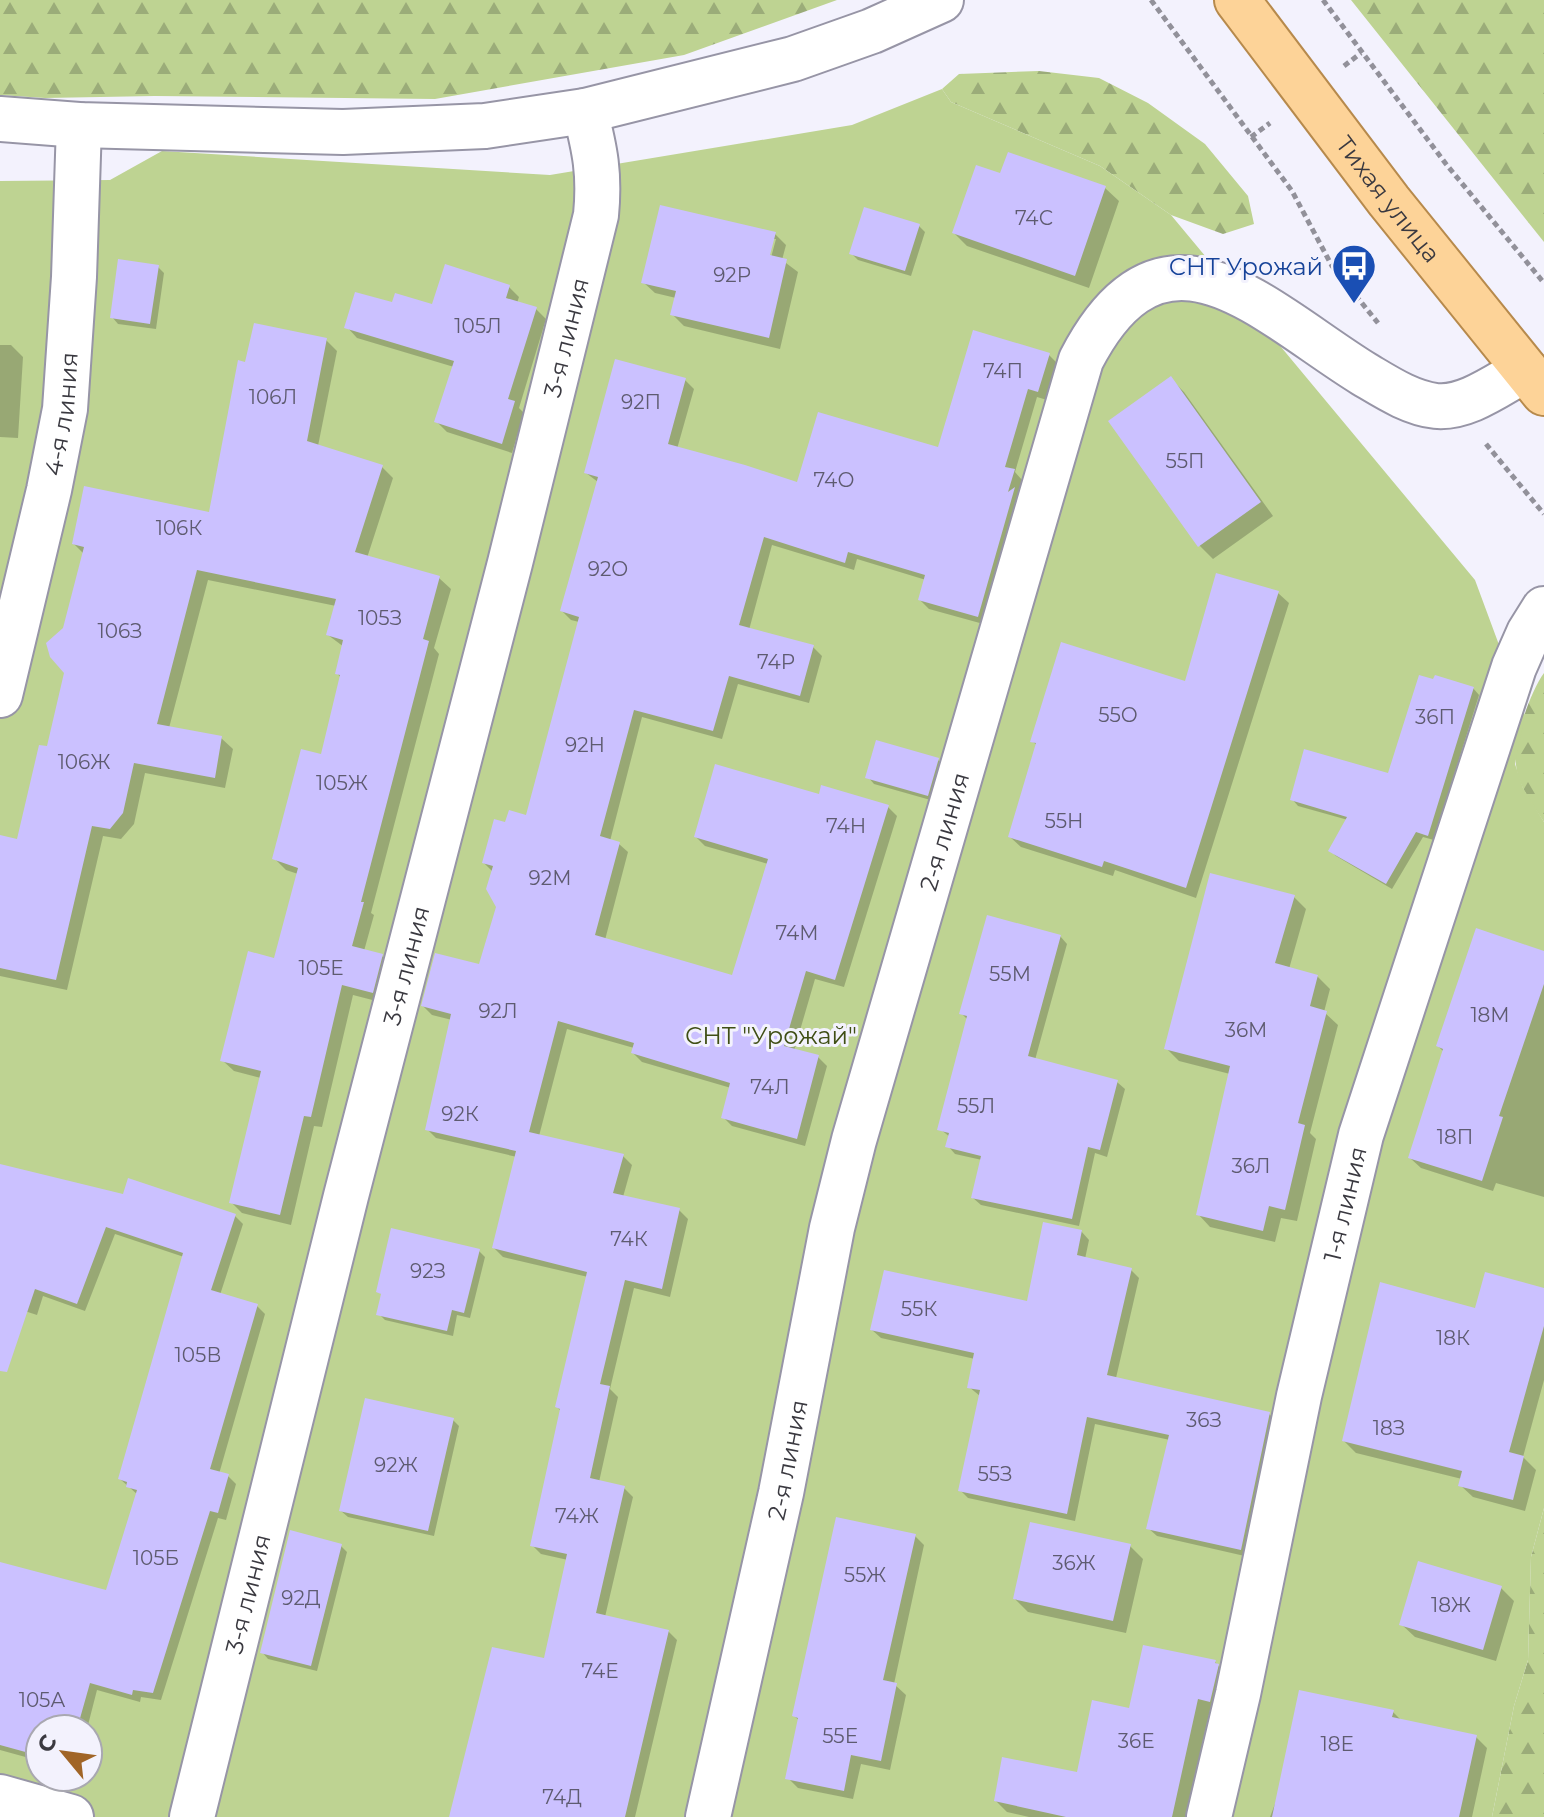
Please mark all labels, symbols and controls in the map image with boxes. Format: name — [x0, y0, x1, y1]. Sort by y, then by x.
street label: Тихая улица — [1330, 130, 1447, 268]
house number: 74С — [1015, 206, 1053, 230]
bus stop icon: СНТ Урожай — [1330, 242, 1378, 305]
place label: СНТ Урожай — [1169, 252, 1323, 281]
house number: 92Р — [713, 263, 751, 287]
street label: 3-я линия — [537, 275, 594, 400]
house number: 105Л — [454, 314, 502, 338]
street label: 4-я линия — [38, 351, 83, 478]
house number: 74П — [983, 359, 1023, 383]
house number: 106Л — [249, 385, 297, 409]
house number: 92П — [621, 390, 661, 414]
house number: 55П — [1165, 449, 1205, 473]
house number: 74О — [814, 468, 854, 492]
house number: 106К — [156, 516, 202, 540]
house number: 92О — [588, 557, 628, 581]
house number: 105З — [358, 606, 402, 630]
house number: 106З — [97, 619, 143, 643]
house number: 74Р — [757, 650, 795, 674]
house number: 55О — [1098, 703, 1138, 727]
house number: 36П — [1415, 705, 1455, 729]
house number: 92Н — [565, 733, 605, 757]
house number: 106Ж — [58, 750, 110, 774]
street label: 2-я линия — [913, 769, 975, 894]
house number: 105Ж — [316, 771, 368, 795]
house number: 55Н — [1045, 809, 1083, 833]
house number: 74Н — [826, 814, 866, 838]
house number: 92М — [529, 866, 571, 890]
street label: 3-я линия — [376, 903, 435, 1028]
house number: 74М — [776, 921, 818, 945]
house number: 105Е — [299, 956, 343, 980]
house number: 55М — [989, 962, 1031, 986]
house number: 92Л — [478, 999, 518, 1023]
house number: 18М — [1470, 1003, 1510, 1027]
house number: 36М — [1225, 1018, 1267, 1042]
park label: СНТ "Урожай" — [685, 1021, 857, 1050]
house number: 74Л — [750, 1075, 790, 1099]
house number: 55Л — [957, 1094, 995, 1118]
house number: 92К — [441, 1102, 479, 1126]
house number: 18П — [1437, 1125, 1473, 1149]
street label: 1-я линия — [1317, 1144, 1372, 1264]
house number: 36Л — [1231, 1154, 1271, 1178]
house number: 74К — [610, 1227, 648, 1251]
house number: 92З — [410, 1259, 446, 1283]
house number: 55К — [901, 1297, 937, 1321]
house number: 18К — [1436, 1326, 1470, 1350]
house number: 105В — [175, 1343, 221, 1367]
street label: 2-я линия — [761, 1397, 813, 1523]
house number: 36З — [1186, 1408, 1222, 1432]
house number: 18З — [1373, 1416, 1405, 1440]
house number: 92Ж — [374, 1453, 418, 1477]
house number: 55З — [978, 1462, 1012, 1486]
house number: 74Ж — [555, 1504, 599, 1528]
street label: 3-я линия — [219, 1531, 276, 1656]
house number: 105Б — [133, 1546, 179, 1570]
house number: 36Ж — [1052, 1551, 1096, 1575]
house number: 55Ж — [844, 1563, 886, 1587]
house number: 92Д — [281, 1586, 321, 1610]
house number: 18Ж — [1431, 1593, 1471, 1617]
house number: 74Е — [582, 1659, 618, 1683]
house number: 105А — [19, 1688, 65, 1712]
north arrow — [24, 1713, 104, 1793]
house number: 55Е — [822, 1724, 858, 1748]
house number: 36Е — [1118, 1729, 1154, 1753]
text: С — [31, 1730, 63, 1757]
house number: 18Е — [1320, 1732, 1354, 1756]
house number: 74Д — [542, 1785, 582, 1809]

